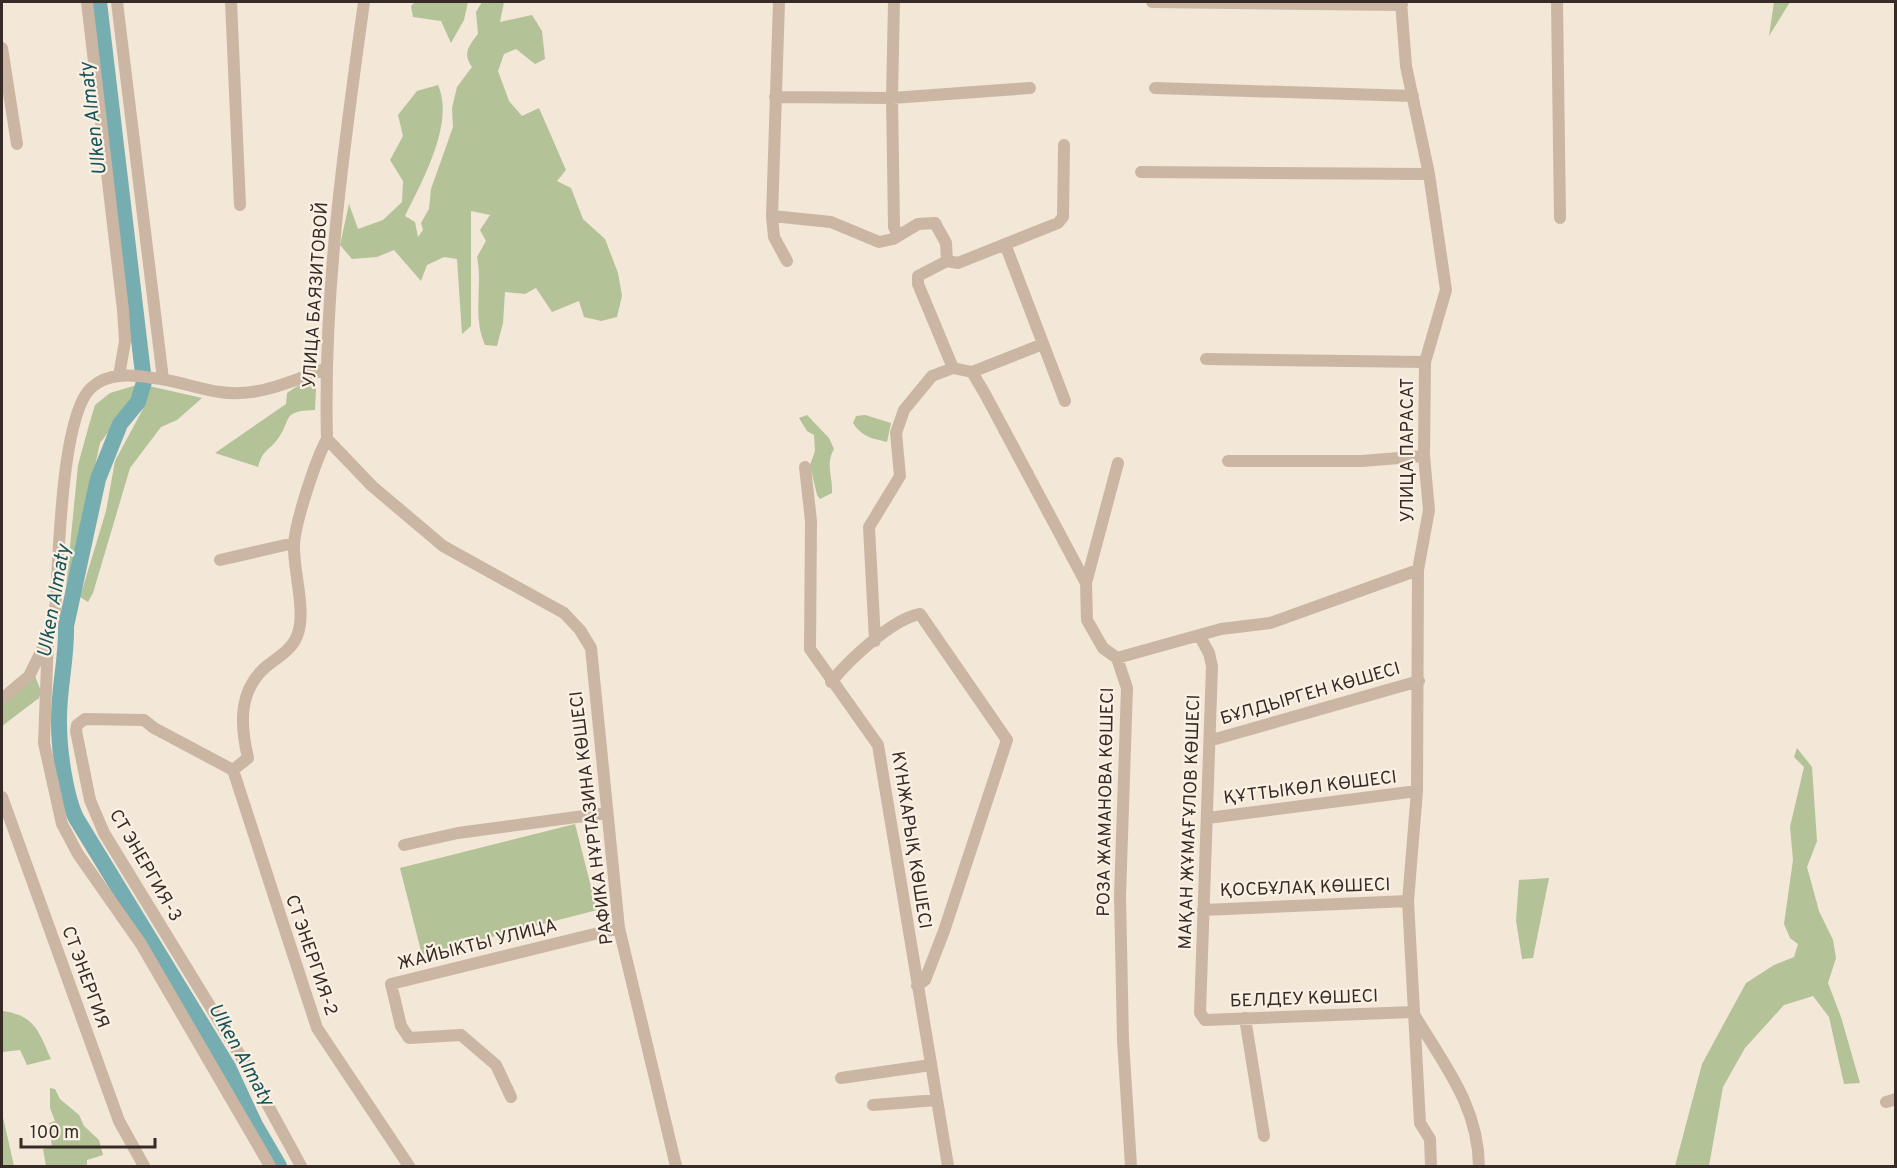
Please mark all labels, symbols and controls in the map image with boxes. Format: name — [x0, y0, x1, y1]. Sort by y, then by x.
water label: Ulken Almaty — [74, 59, 114, 177]
street label: УЛИЦА БАЯЗИТОВОЙ — [297, 201, 334, 389]
street label: УЛИЦА ПАРАСАТ — [1397, 378, 1420, 522]
water label: Ulken Almaty — [32, 541, 78, 660]
street label: БҰЛДЫРГЕН КӨШЕСІ — [1218, 658, 1403, 731]
street label: РОЗА ЖАМАНОВА КӨШЕСІ — [1093, 687, 1120, 917]
street label: РАФИКА НҰРТАЗИНА КӨШЕСІ — [565, 690, 619, 946]
street label: МАҚАН ЖҰМАҒҰЛОВ КӨШЕСІ — [1175, 694, 1206, 950]
street label: КҮНЖАРЫҚ КӨШЕСІ — [885, 750, 936, 931]
street label: ҚҰТТЫКӨЛ КӨШЕСІ — [1222, 766, 1398, 811]
street label: СТ ЭНЕРГИЯ-3 — [103, 805, 186, 926]
street label: ҚОСБҰЛАҚ КӨШЕСІ — [1219, 874, 1391, 903]
street label: СТ ЭНЕРГИЯ-2 — [279, 892, 342, 1019]
street label: ЖАЙЫКТЫ УЛИЦА — [395, 913, 560, 976]
street label: СТ ЭНЕРГИЯ — [55, 923, 114, 1032]
street label: БЕЛДЕУ КӨШЕСІ — [1229, 985, 1379, 1014]
water label: Ulken Almaty — [201, 999, 280, 1113]
scale bar — [21, 1111, 154, 1149]
text: 100 m — [30, 1122, 79, 1145]

